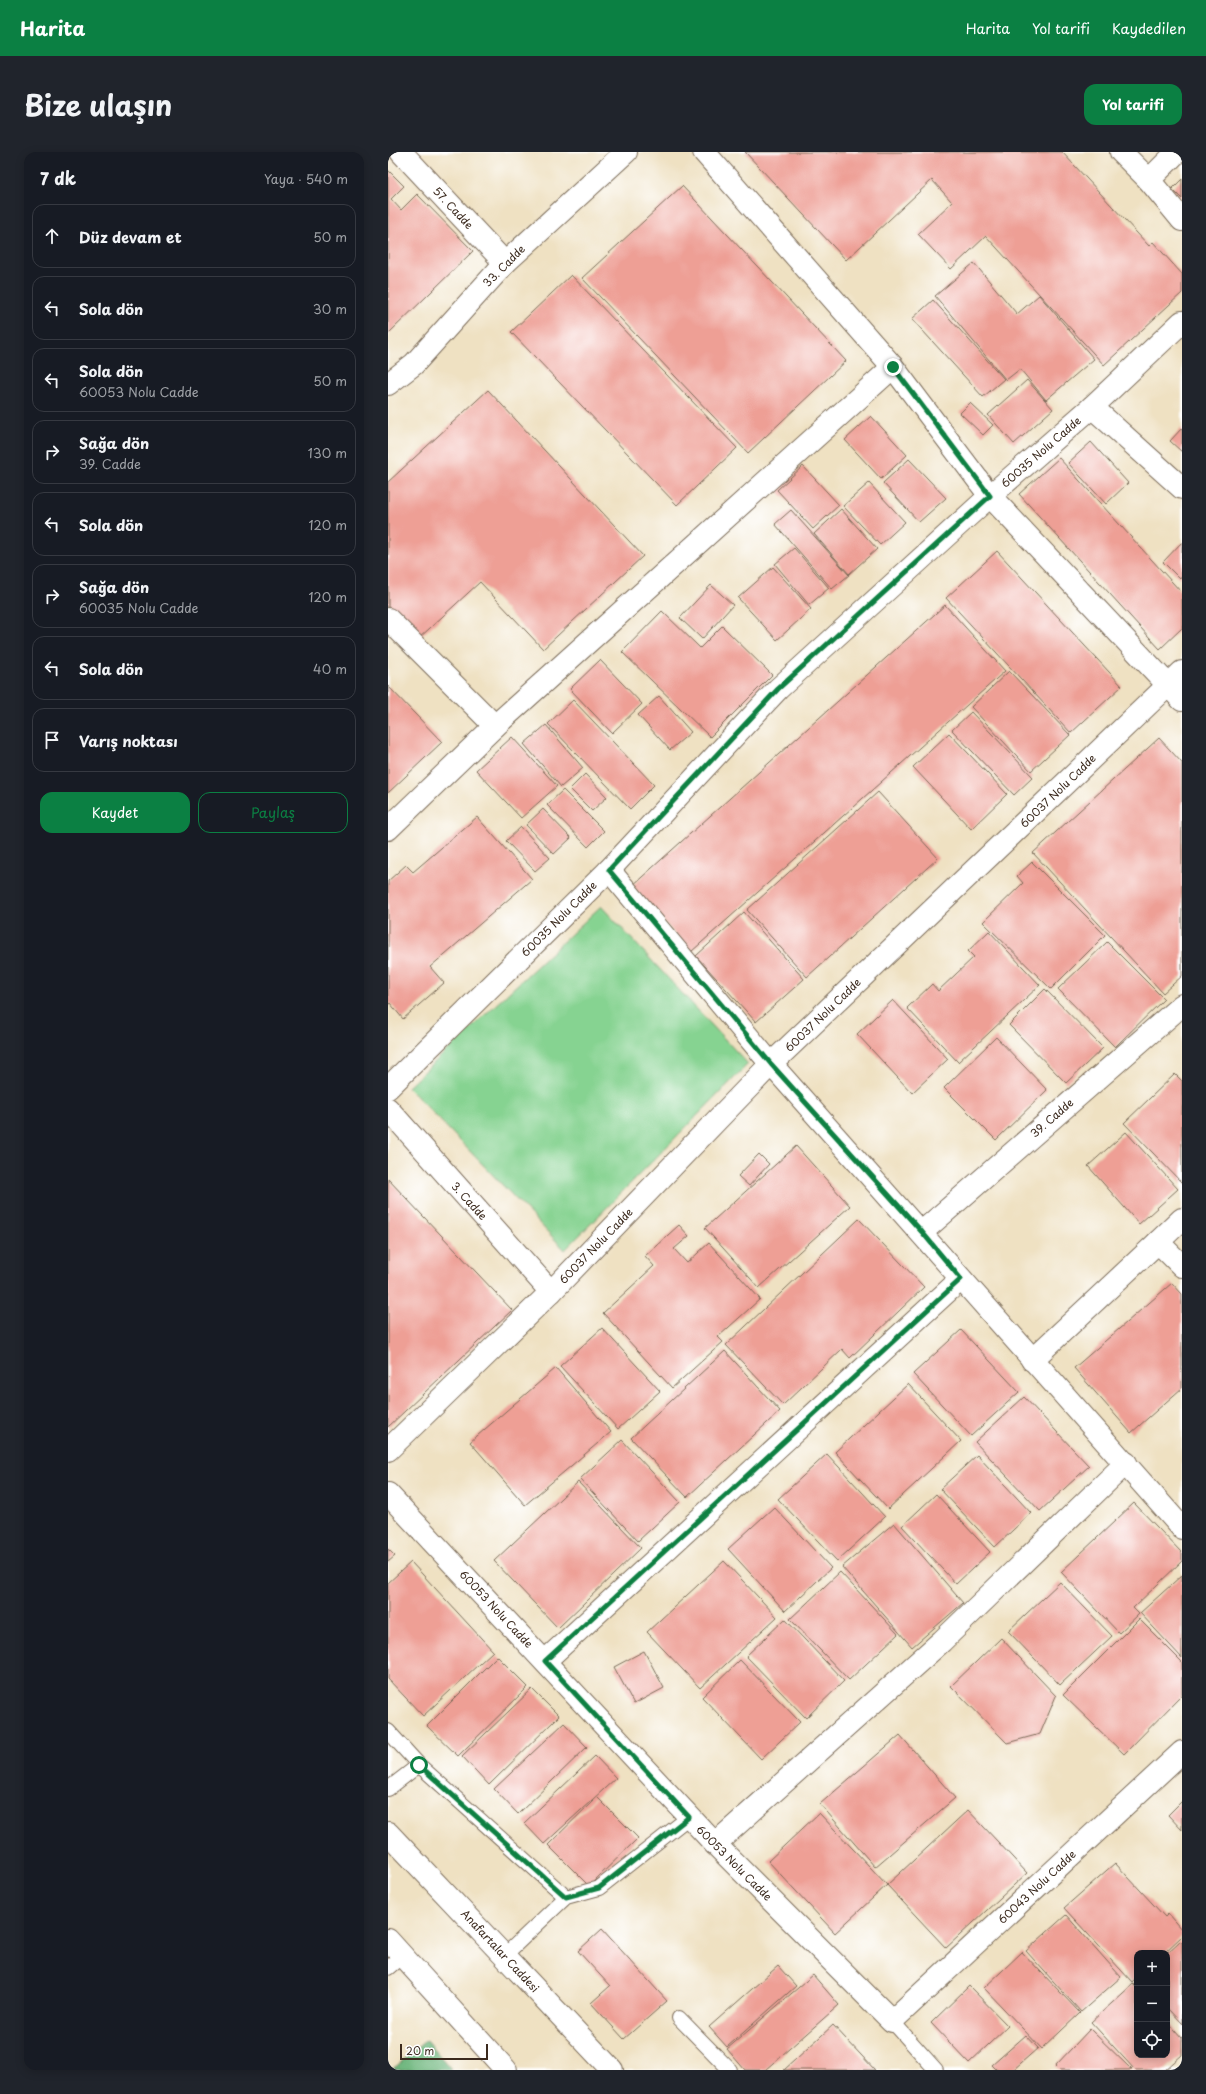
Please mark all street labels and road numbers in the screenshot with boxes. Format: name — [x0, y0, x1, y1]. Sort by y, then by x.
street label: 57. Cadde — [429, 183, 478, 233]
street label: 33. Cadde — [479, 240, 529, 291]
street label: 60035 Nolu Cadde — [997, 412, 1085, 491]
street label: 60037 Nolu Cadde — [1016, 750, 1100, 831]
street label: 60035 Nolu Cadde — [517, 877, 601, 960]
street label: 60037 Nolu Cadde — [781, 974, 865, 1055]
street label: 39. Cadde — [1026, 1094, 1077, 1141]
street label: 3. Cadde — [448, 1178, 491, 1224]
street label: 60037 Nolu Cadde — [555, 1204, 637, 1288]
street label: 60053 Nolu Cadde — [456, 1566, 537, 1652]
street label: 60053 Nolu Cadde — [693, 1821, 776, 1905]
street label: 60043 Nolu Cadde — [994, 1846, 1080, 1927]
street label: Anafartalar Caddesi — [457, 1905, 543, 1996]

